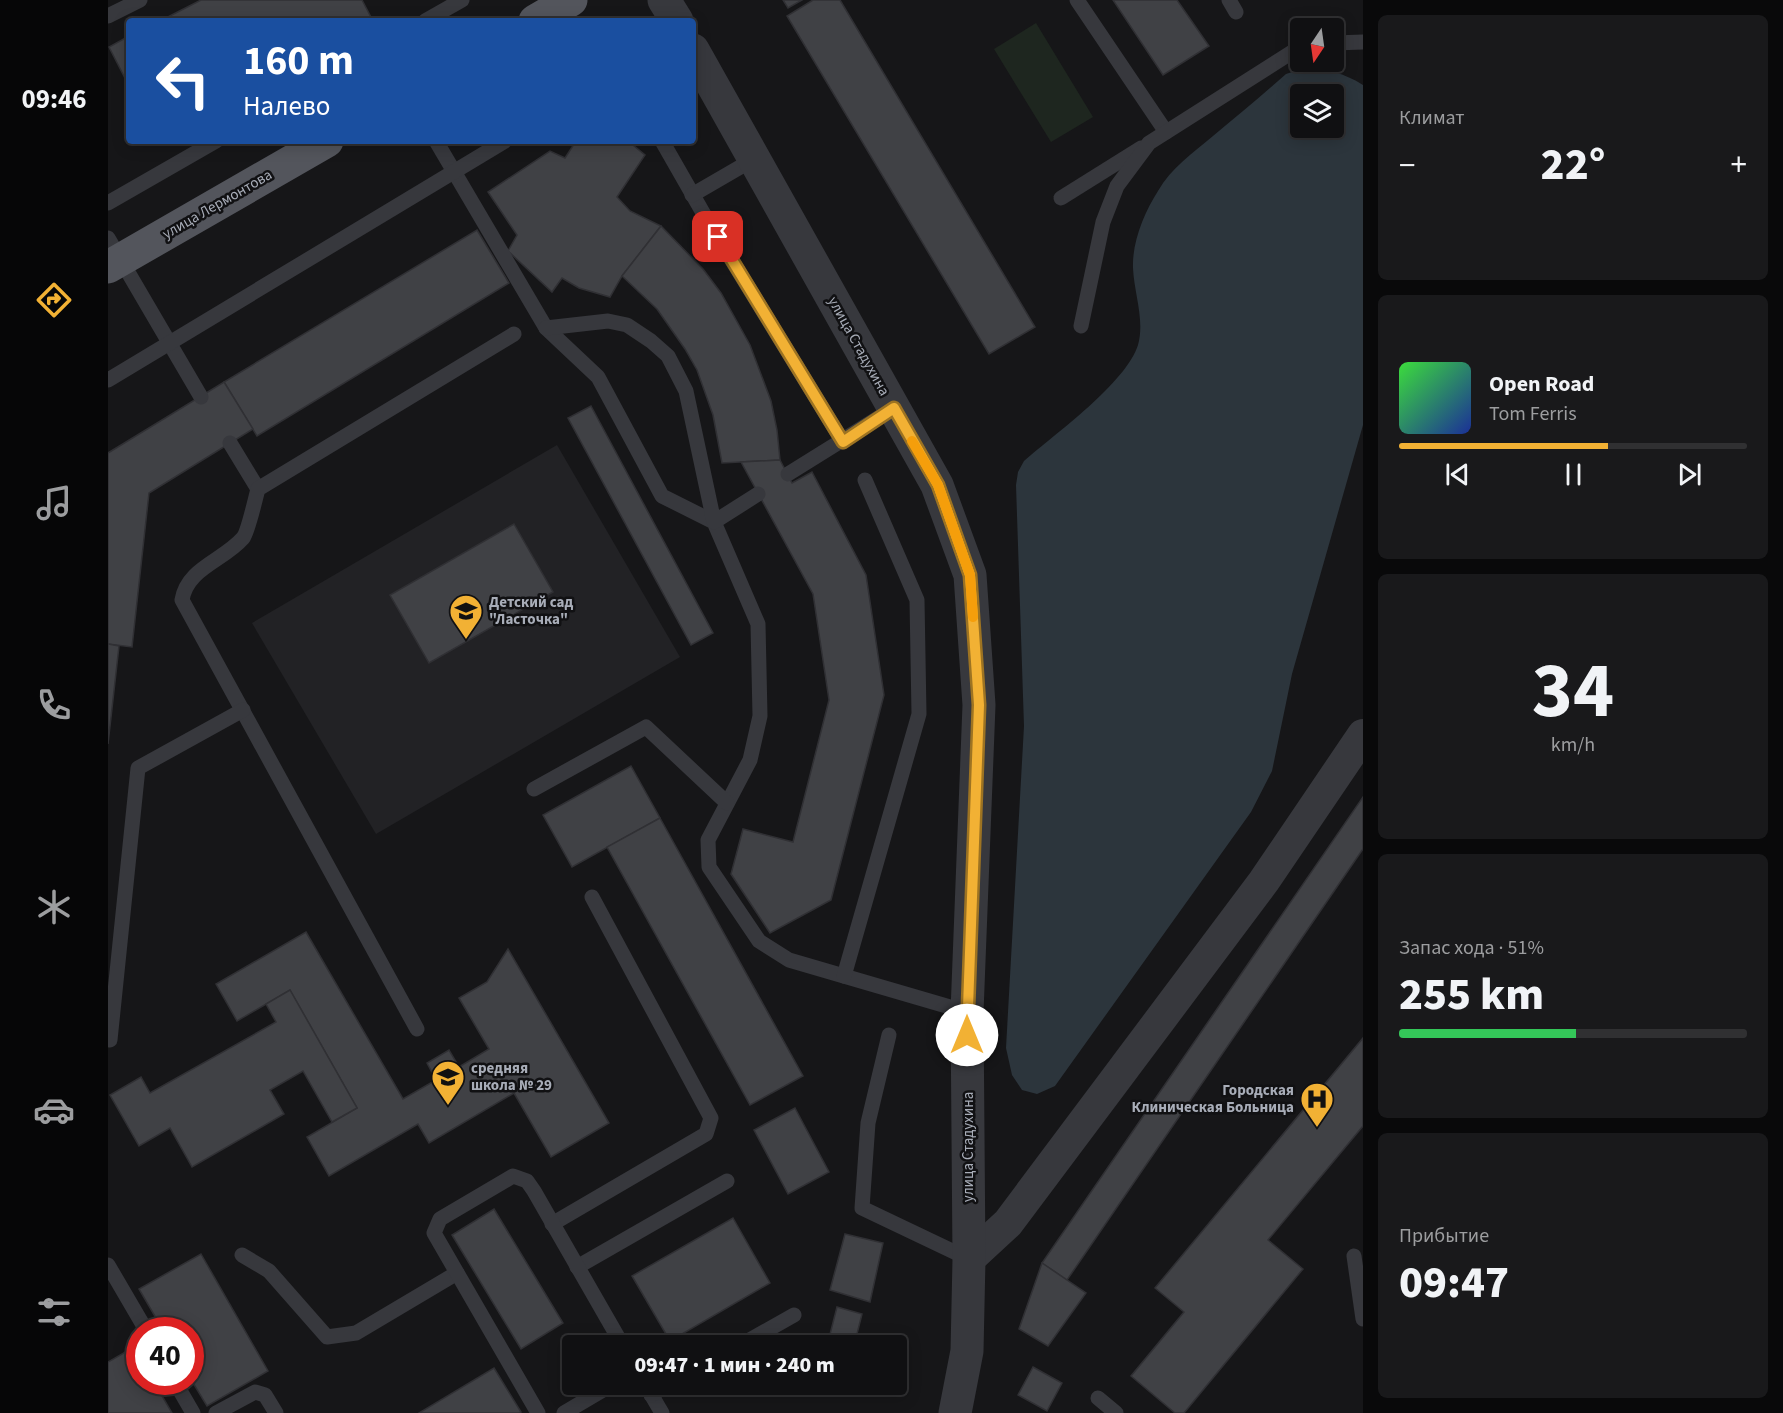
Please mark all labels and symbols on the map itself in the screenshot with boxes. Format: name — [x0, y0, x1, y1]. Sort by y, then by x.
north arrow — [1290, 18, 1344, 72]
street label: улица Лермонтова — [158, 164, 276, 244]
pin — [692, 211, 743, 262]
street label: улица Стадухина — [823, 293, 895, 400]
place label: Детский сад "Ласточка" — [489, 592, 573, 630]
school or university icon: Детский сад "Ласточка" — [448, 593, 484, 640]
position arrow — [935, 1003, 999, 1067]
place label: средняя школа № 29 — [471, 1058, 552, 1096]
school or university icon: средняя школа № 29 — [430, 1059, 466, 1106]
place label: Городская Клиническая Больница — [1131, 1080, 1294, 1118]
hospital icon: Городская Клиническая Больница — [1299, 1081, 1335, 1128]
street label: улица Стадухина — [958, 1092, 979, 1202]
speed limit sign: 40 — [126, 1317, 204, 1395]

